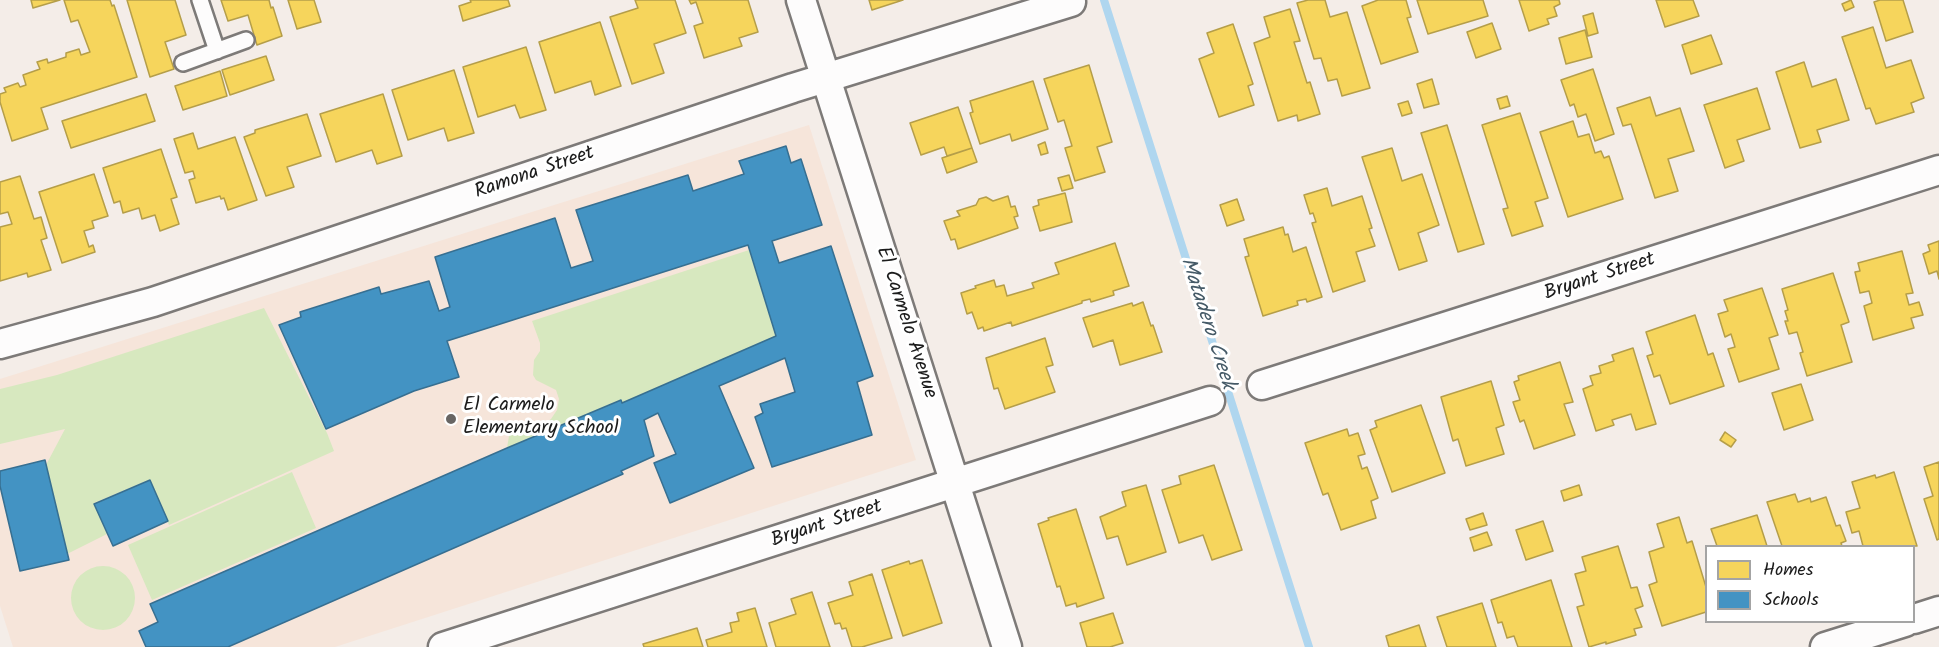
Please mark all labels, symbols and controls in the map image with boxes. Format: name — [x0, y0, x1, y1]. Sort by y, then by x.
street label: Ramona Street — [472, 142, 598, 206]
street label: El Carmelo Avenue — [869, 244, 941, 402]
street label: Bryant Street — [1541, 249, 1659, 307]
water label: Matadero Creek — [1173, 255, 1239, 393]
place label: El Carmelo Elementary School — [463, 395, 619, 442]
marker: El Carmelo Elementary School — [444, 412, 458, 426]
street label: Bryant Street — [768, 496, 886, 554]
legend — [1705, 545, 1915, 623]
text: Homes — [1763, 556, 1813, 585]
text: Schools — [1763, 586, 1819, 615]

